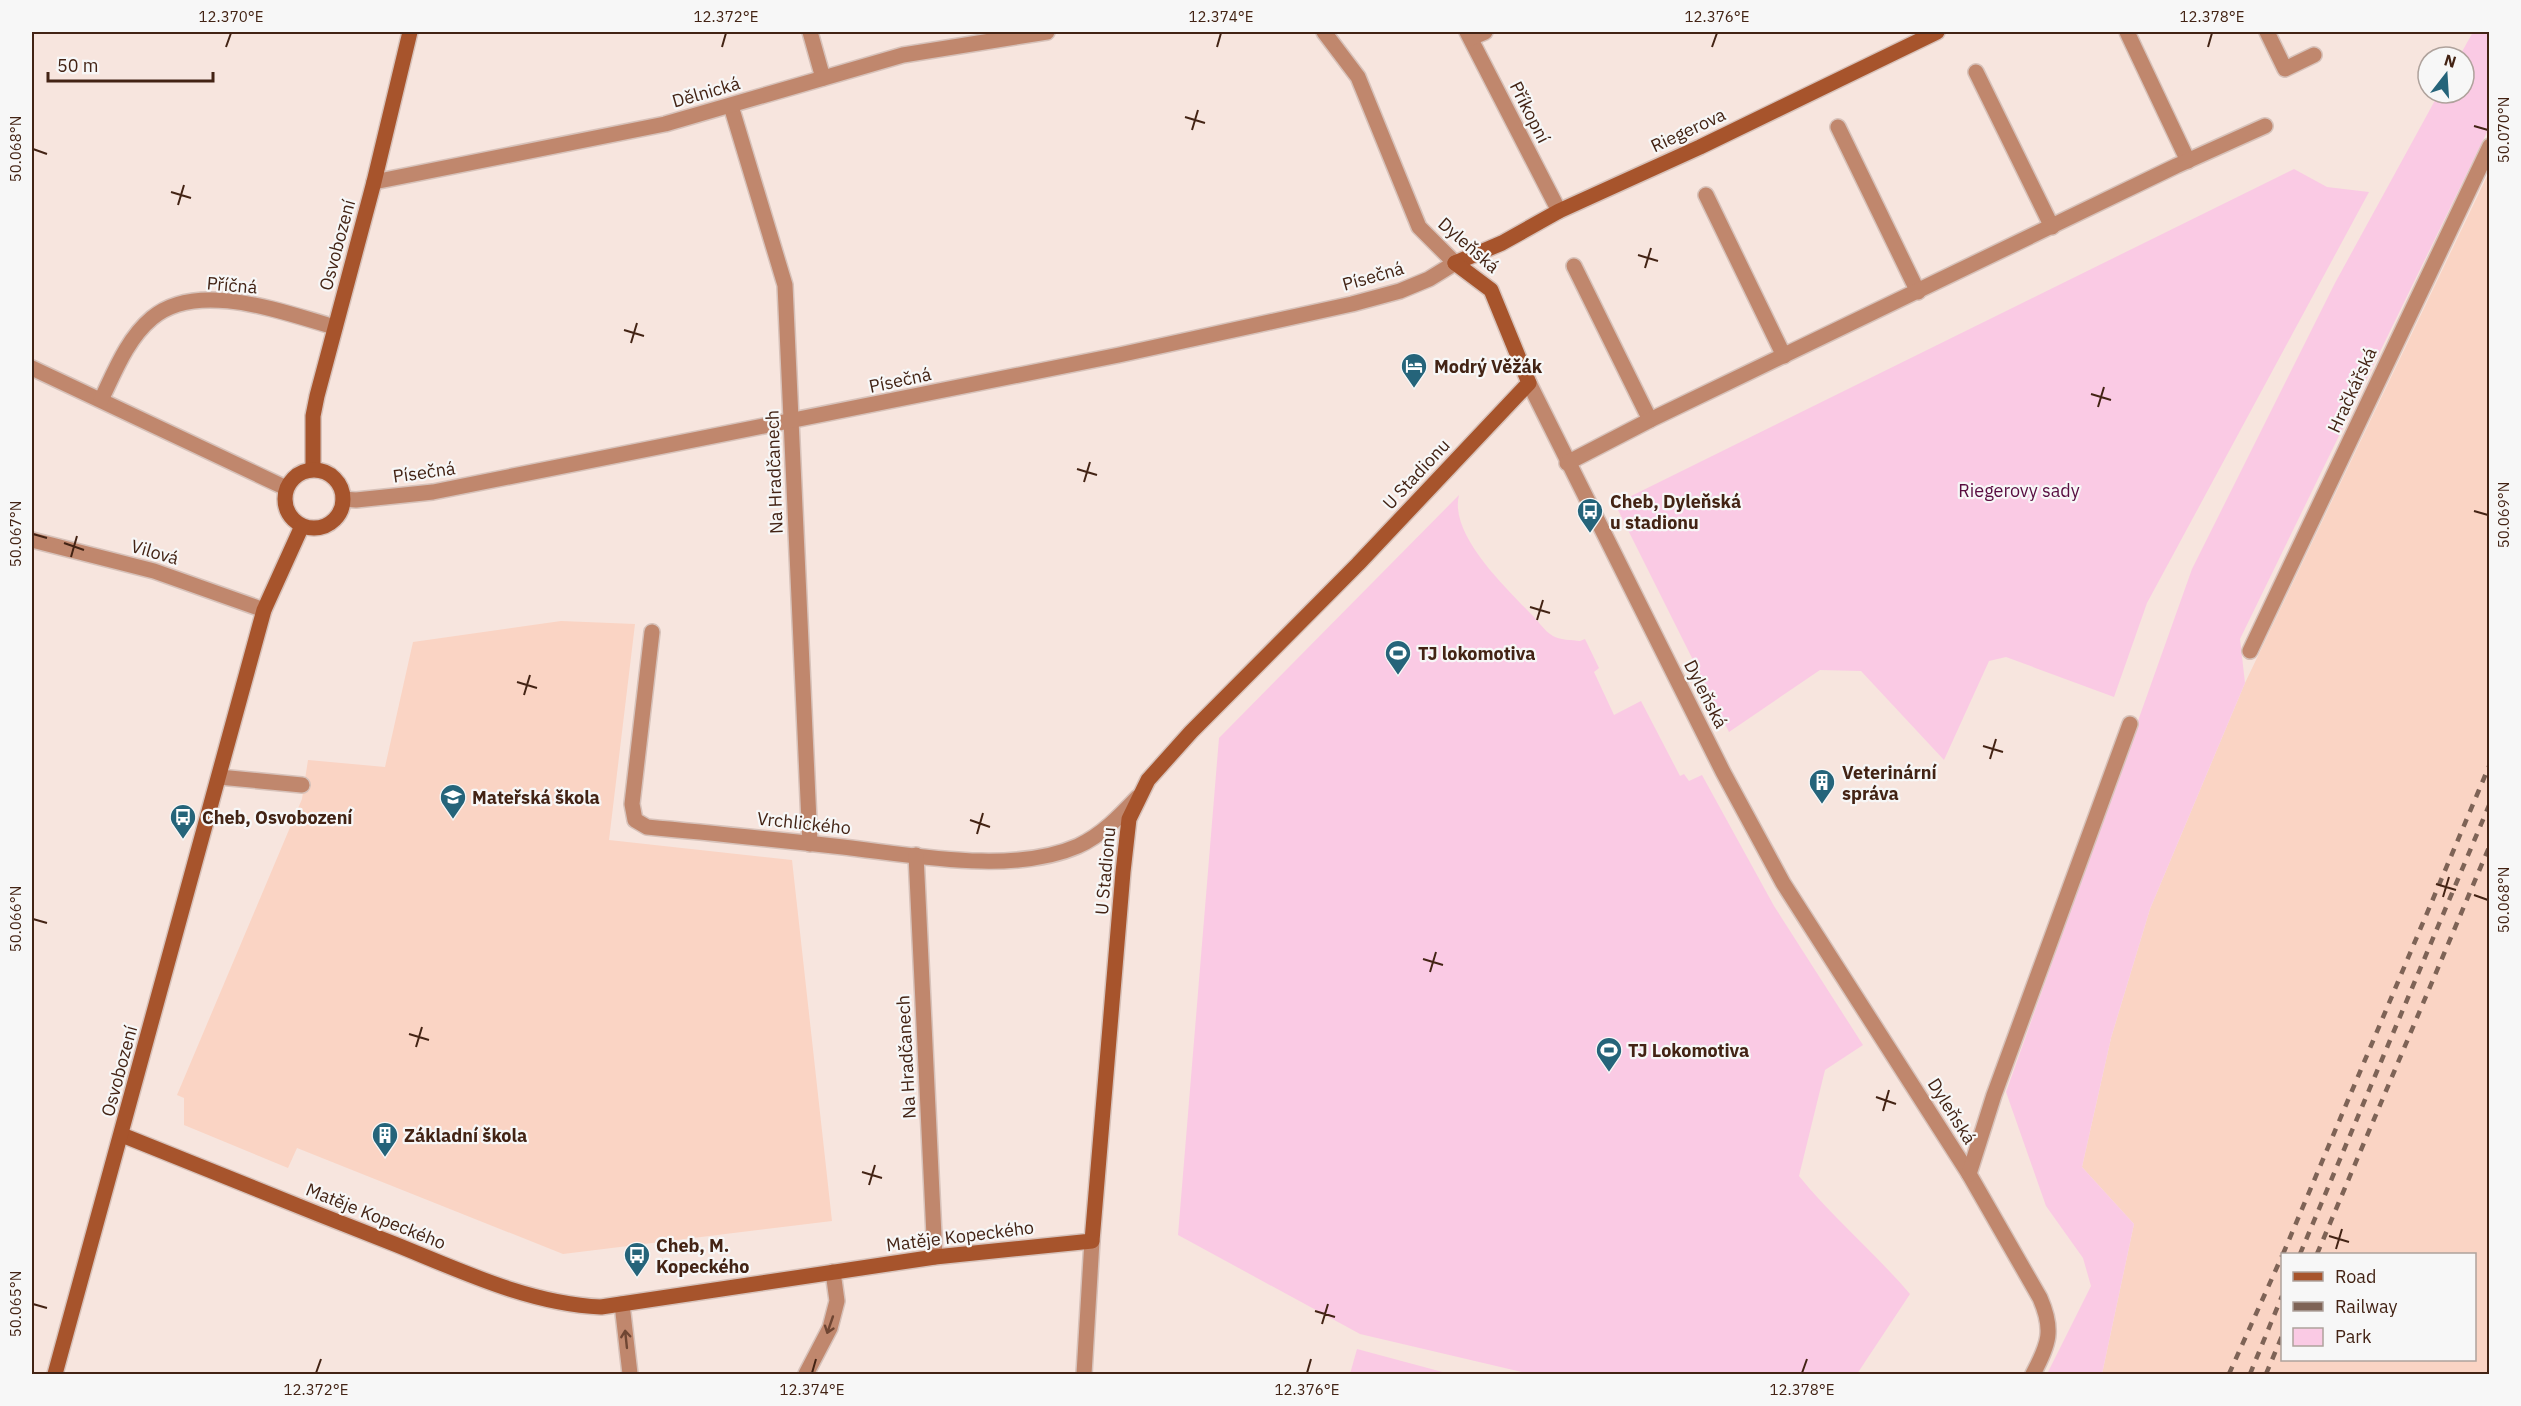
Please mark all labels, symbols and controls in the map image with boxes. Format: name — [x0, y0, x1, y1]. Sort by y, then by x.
text: 12.370°E — [199, 7, 263, 26]
text: 12.372°E — [694, 7, 758, 26]
text: 12.374°E — [1189, 7, 1253, 26]
text: 12.376°E — [1685, 7, 1749, 26]
text: 12.378°E — [2180, 7, 2244, 26]
scale bar — [48, 45, 213, 83]
north arrow — [2416, 45, 2476, 105]
text: N — [2442, 49, 2459, 72]
text: 50 m — [57, 54, 99, 77]
street label: Dělnická — [669, 71, 743, 113]
street label: Příkopní — [1505, 77, 1556, 147]
text: 50.070°N — [2494, 97, 2513, 163]
street label: Riegerova — [1647, 103, 1729, 157]
text: 50.068°N — [6, 116, 25, 182]
street label: Osvobození — [314, 196, 360, 293]
street label: Dyleňská — [1434, 212, 1505, 278]
street label: Písečná — [1340, 256, 1407, 296]
street label: Příčná — [206, 271, 259, 299]
street label: Hračkářská — [2322, 343, 2382, 436]
hotel icon: Modrý Věžák — [1399, 351, 1429, 389]
place label: Modrý Věžák — [1434, 355, 1543, 378]
street label: Písečná — [867, 362, 934, 398]
street label: Na Hradčanech — [760, 410, 788, 534]
street label: U Stadionu — [1377, 434, 1455, 514]
street label: Písečná — [391, 456, 457, 488]
park label: Riegerovy sady — [1958, 479, 2080, 502]
text: 50.069°N — [2494, 482, 2513, 548]
place label: Cheb, Dyleňská u stadionu — [1610, 490, 1741, 534]
bus stop icon: Cheb, Dyleňská u stadionu — [1575, 496, 1605, 534]
text: 50.067°N — [6, 501, 25, 567]
street label: Vilová — [128, 534, 182, 570]
sports icon: TJ lokomotiva — [1383, 638, 1413, 676]
place label: TJ lokomotiva — [1418, 642, 1535, 665]
street label: Dyleňská — [1679, 656, 1733, 732]
place label: Veterinární správa — [1842, 761, 1938, 805]
building icon: Veterinární správa — [1807, 767, 1837, 805]
school or university icon: Mateřská škola — [438, 782, 468, 820]
place label: Mateřská škola — [472, 786, 600, 809]
bus stop icon: Cheb, Osvobození — [168, 802, 198, 840]
place label: Cheb, Osvobození — [202, 806, 353, 829]
street label: Vrchlického — [756, 807, 852, 839]
street label: U Stadionu — [1090, 826, 1120, 916]
text: 50.068°N — [2494, 867, 2513, 933]
text: 50.066°N — [6, 886, 25, 952]
street label: Na Hradčanech — [891, 995, 921, 1119]
street label: Osvobození — [96, 1022, 142, 1119]
sports icon: TJ Lokomotiva — [1594, 1035, 1624, 1073]
place label: TJ Lokomotiva — [1628, 1039, 1749, 1062]
street label: Dyleňská — [1923, 1074, 1982, 1149]
building icon: Základní škola — [370, 1120, 400, 1158]
place label: Základní škola — [404, 1124, 527, 1147]
street label: Matěje Kopeckého — [303, 1177, 449, 1255]
street label: Matěje Kopeckého — [885, 1216, 1035, 1256]
place label: Cheb, M. Kopeckého — [656, 1234, 750, 1278]
bus stop icon: Cheb, M. Kopeckého — [622, 1240, 652, 1278]
legend — [2281, 1253, 2476, 1361]
text: Road — [2335, 1265, 2376, 1288]
text: 50.065°N — [6, 1271, 25, 1337]
text: Railway — [2335, 1295, 2397, 1318]
one-way arrow — [824, 1315, 835, 1334]
text: Park — [2335, 1325, 2372, 1348]
one-way arrow — [620, 1330, 631, 1350]
text: 12.372°E — [284, 1380, 348, 1399]
text: 12.374°E — [780, 1380, 844, 1399]
text: 12.376°E — [1275, 1380, 1339, 1399]
text: 12.378°E — [1770, 1380, 1834, 1399]

